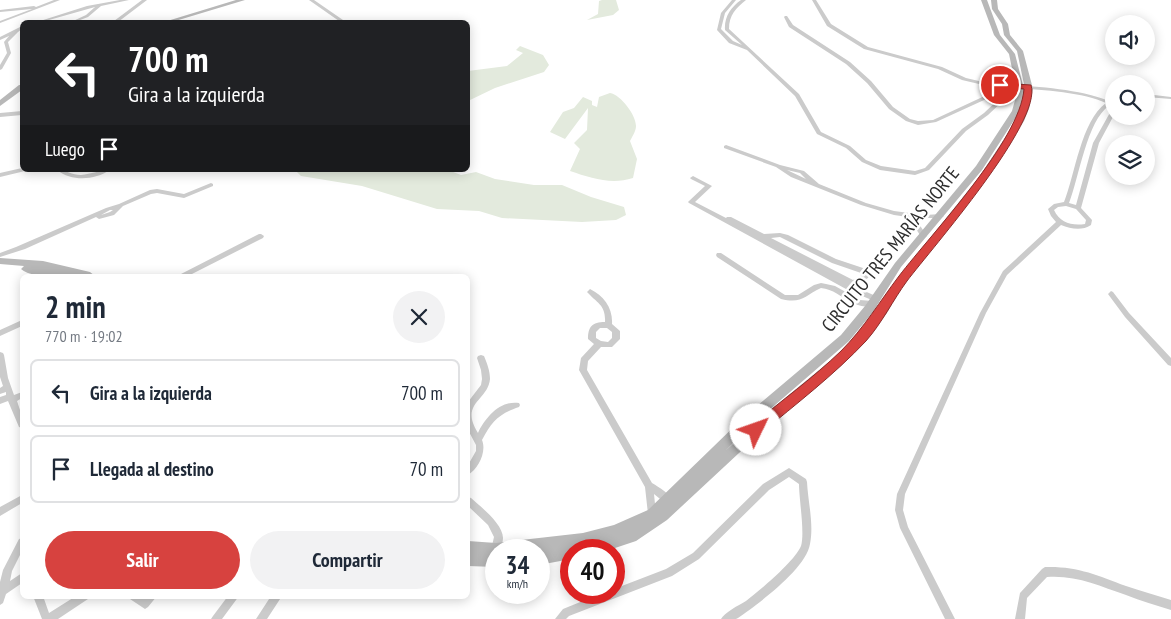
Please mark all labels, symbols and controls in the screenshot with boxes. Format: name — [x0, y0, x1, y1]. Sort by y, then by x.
map controls — [1105, 15, 1155, 185]
button: sound — [1105, 15, 1155, 65]
text: 700 m — [128, 36, 209, 82]
icon: left — [45, 40, 110, 105]
pin — [979, 64, 1021, 106]
icon: arrive — [986, 71, 1014, 99]
button: search — [1105, 75, 1155, 125]
text: Gira a la izquierda — [128, 80, 265, 108]
icon: arrive — [95, 135, 123, 163]
button: layers — [1105, 135, 1155, 185]
text: Luego — [45, 137, 85, 161]
street label: CIRCUITO TRES MARÍAS NORTE — [816, 162, 964, 336]
text: 2 min — [45, 287, 106, 326]
button: close — [393, 291, 445, 343]
text: 770 m · 19:02 — [45, 326, 123, 346]
icon: left — [47, 379, 75, 407]
text: Gira a la izquierda — [90, 381, 212, 405]
text: 700 m — [401, 381, 443, 405]
position arrow — [729, 403, 781, 455]
icon: arrive — [47, 455, 75, 483]
text: Llegada al destino — [90, 457, 214, 481]
text: 70 m — [410, 457, 443, 481]
button: Salir — [45, 531, 240, 589]
button: Compartir — [250, 531, 445, 589]
speed limit sign: 40 — [560, 539, 625, 604]
text: 34 — [506, 549, 529, 581]
text: km/h — [507, 576, 528, 591]

